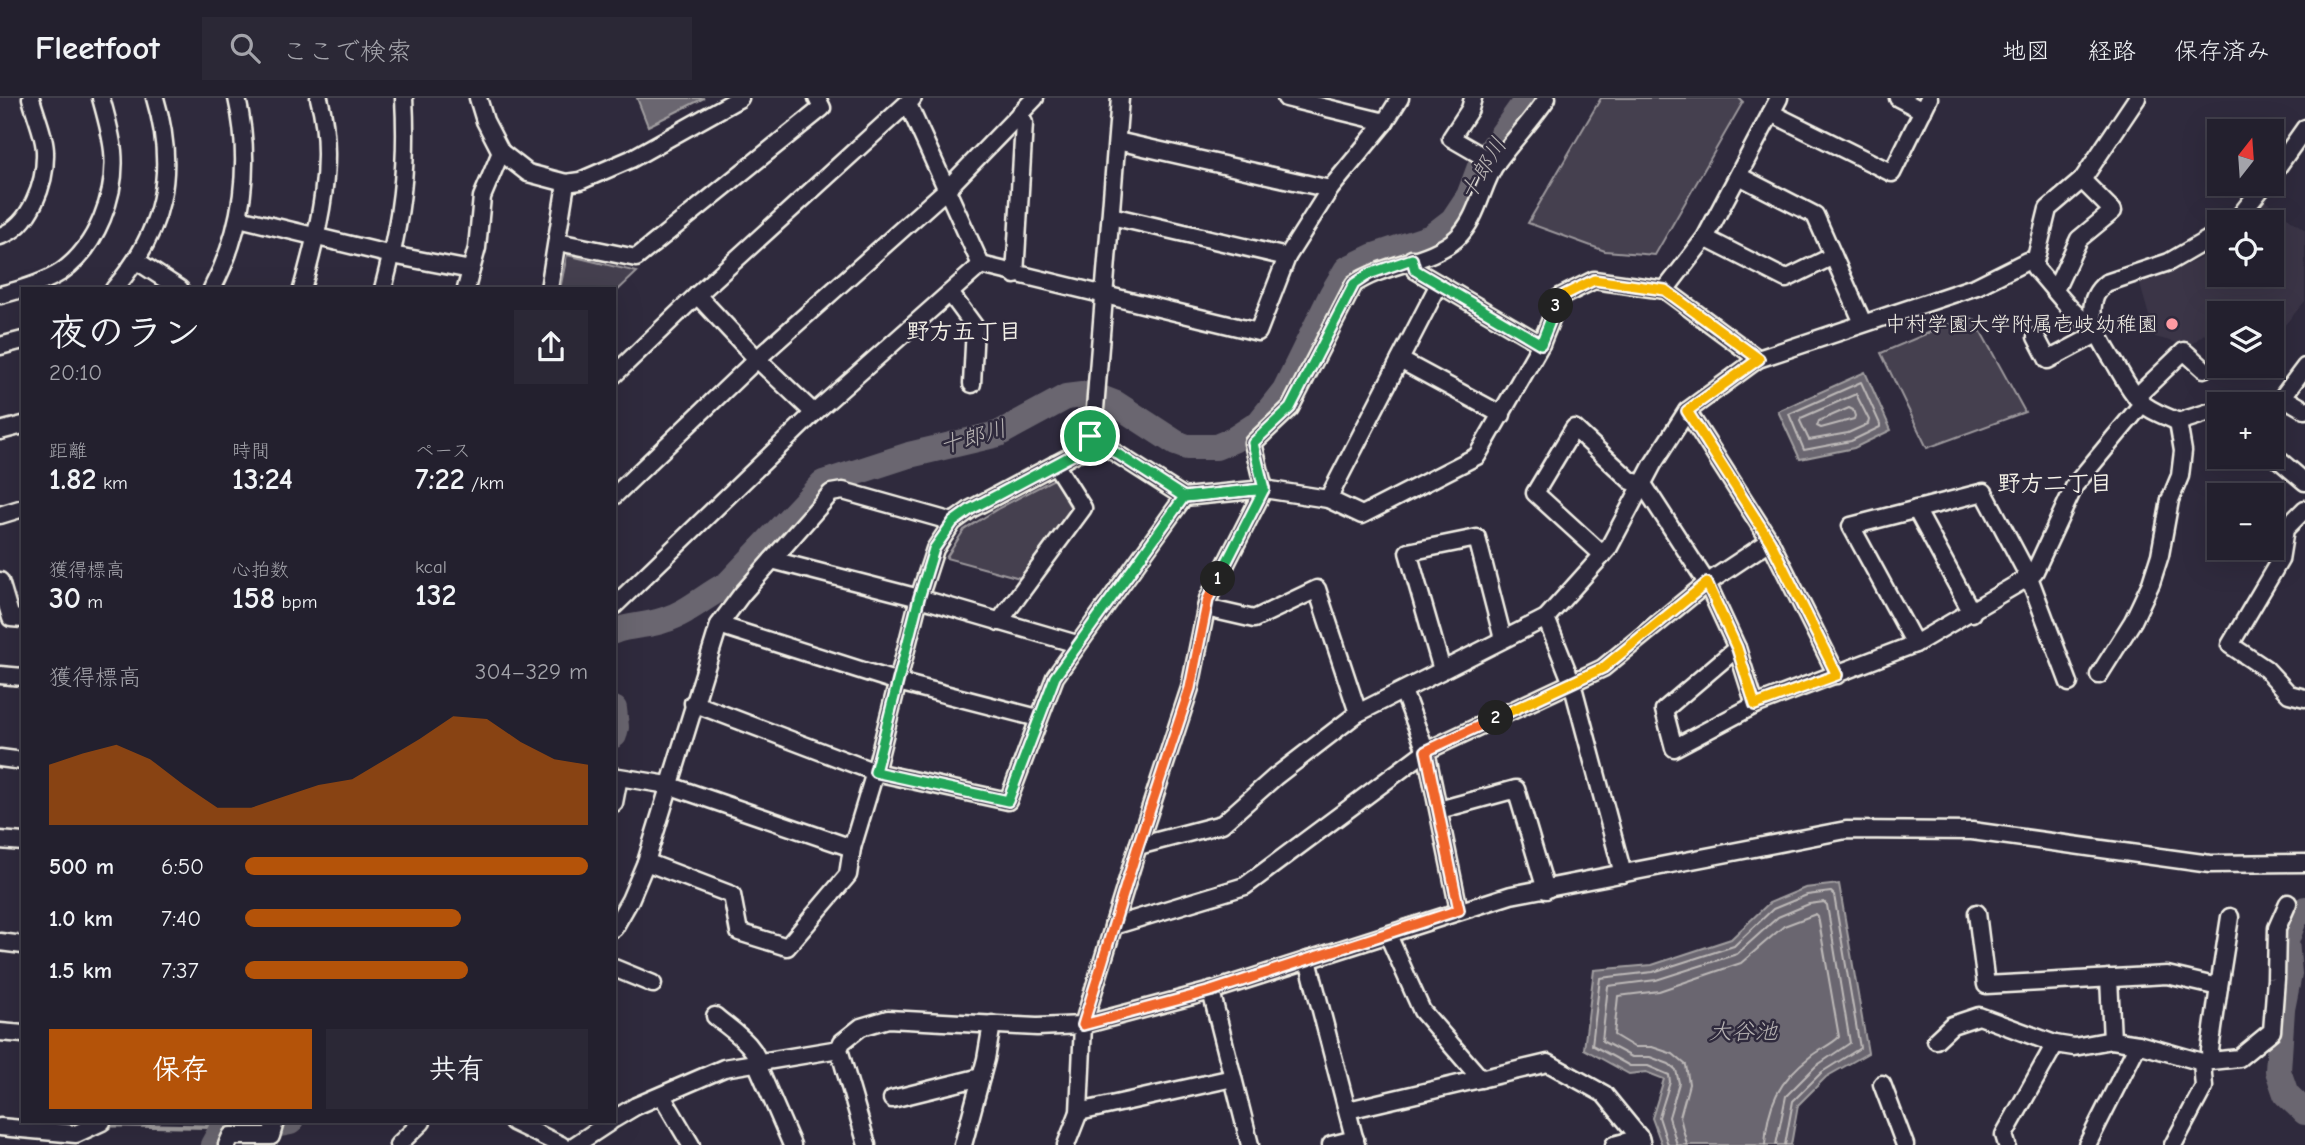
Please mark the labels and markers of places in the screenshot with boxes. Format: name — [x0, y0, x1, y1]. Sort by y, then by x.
pin: 3 — [1538, 288, 1574, 324]
place label: 中村学園大学附属壱岐幼稚園 — [1885, 312, 2158, 336]
marker: 中村学園大学附属壱岐幼稚園 — [2164, 316, 2180, 332]
pin — [1060, 406, 1120, 466]
pin: 1 — [1200, 561, 1236, 596]
pin: 2 — [1478, 700, 1514, 736]

